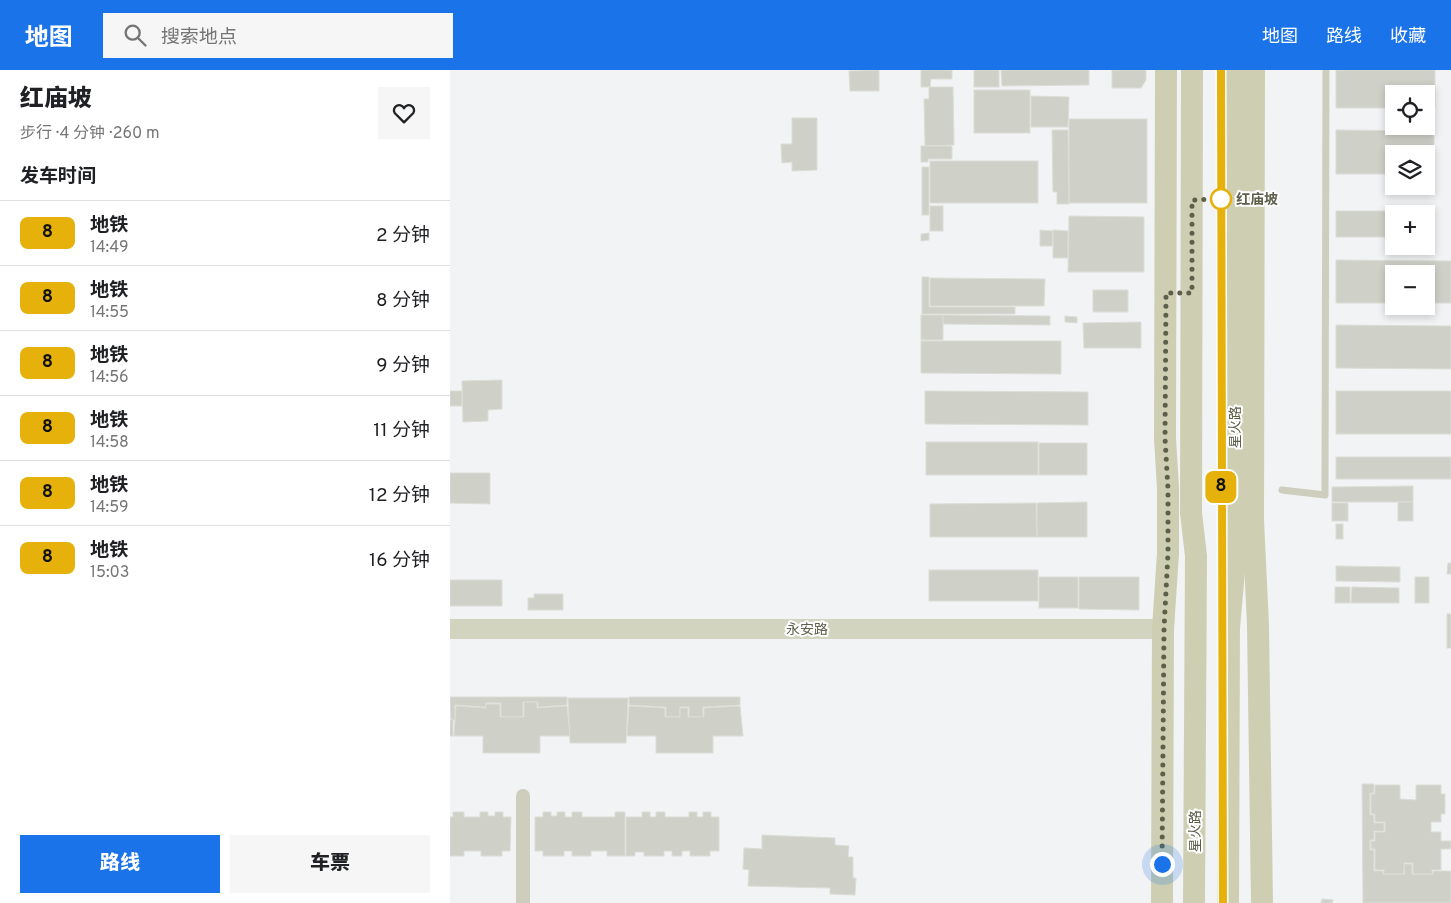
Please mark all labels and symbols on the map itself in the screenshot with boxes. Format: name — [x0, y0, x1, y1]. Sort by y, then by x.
marker: 红庙坡 — [1210, 188, 1232, 210]
place label: 红庙坡 — [1236, 191, 1278, 209]
street label: 星火路 — [1228, 406, 1245, 448]
line badge: 8 — [1205, 471, 1237, 503]
street label: 永安路 — [786, 622, 828, 639]
street label: 星火路 — [1188, 810, 1205, 852]
your location — [1150, 852, 1175, 877]

